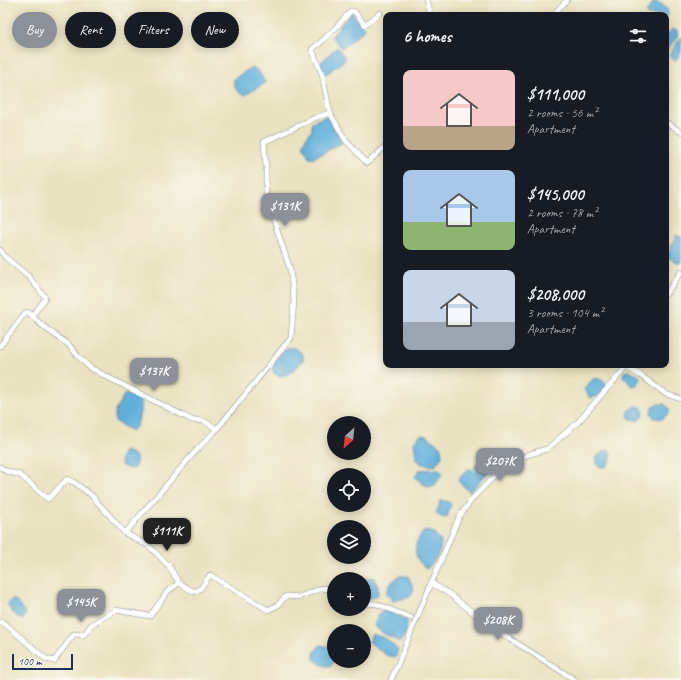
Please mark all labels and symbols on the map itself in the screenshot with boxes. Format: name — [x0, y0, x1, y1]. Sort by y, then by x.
pin: $131K — [257, 193, 313, 227]
pin: $137K — [126, 358, 182, 392]
north arrow — [327, 416, 371, 460]
pin: $207K — [472, 448, 528, 482]
pin: $111K — [139, 518, 195, 552]
pin: $145K — [53, 589, 109, 623]
pin: $208K — [470, 607, 526, 641]
scale bar — [12, 652, 73, 671]

